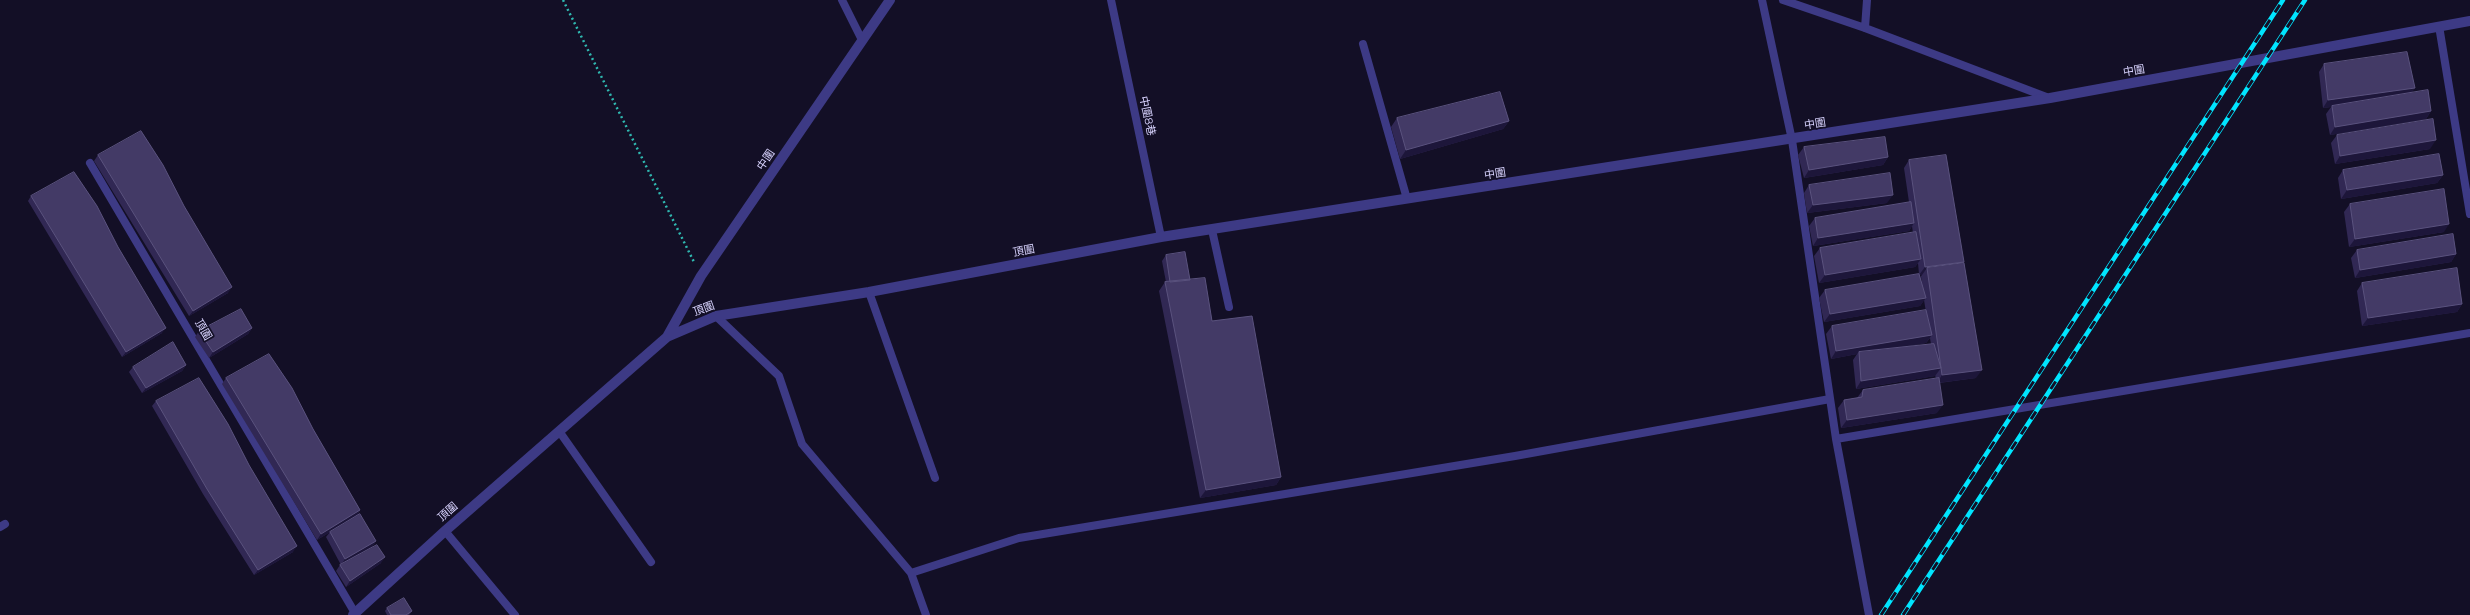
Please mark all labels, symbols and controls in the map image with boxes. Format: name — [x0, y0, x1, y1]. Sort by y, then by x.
street label: 中圍 — [2122, 63, 2146, 79]
street label: 中圍8巷 — [1136, 95, 1158, 137]
street label: 中圍 — [1803, 116, 1827, 132]
street label: 中圍 — [754, 147, 778, 173]
street label: 中圍 — [1483, 166, 1507, 182]
street label: 頂圍 — [1012, 242, 1036, 260]
street label: 頂圍 — [691, 299, 717, 319]
street label: 頂圍 — [192, 317, 214, 343]
street label: 頂圍 — [435, 500, 461, 524]

